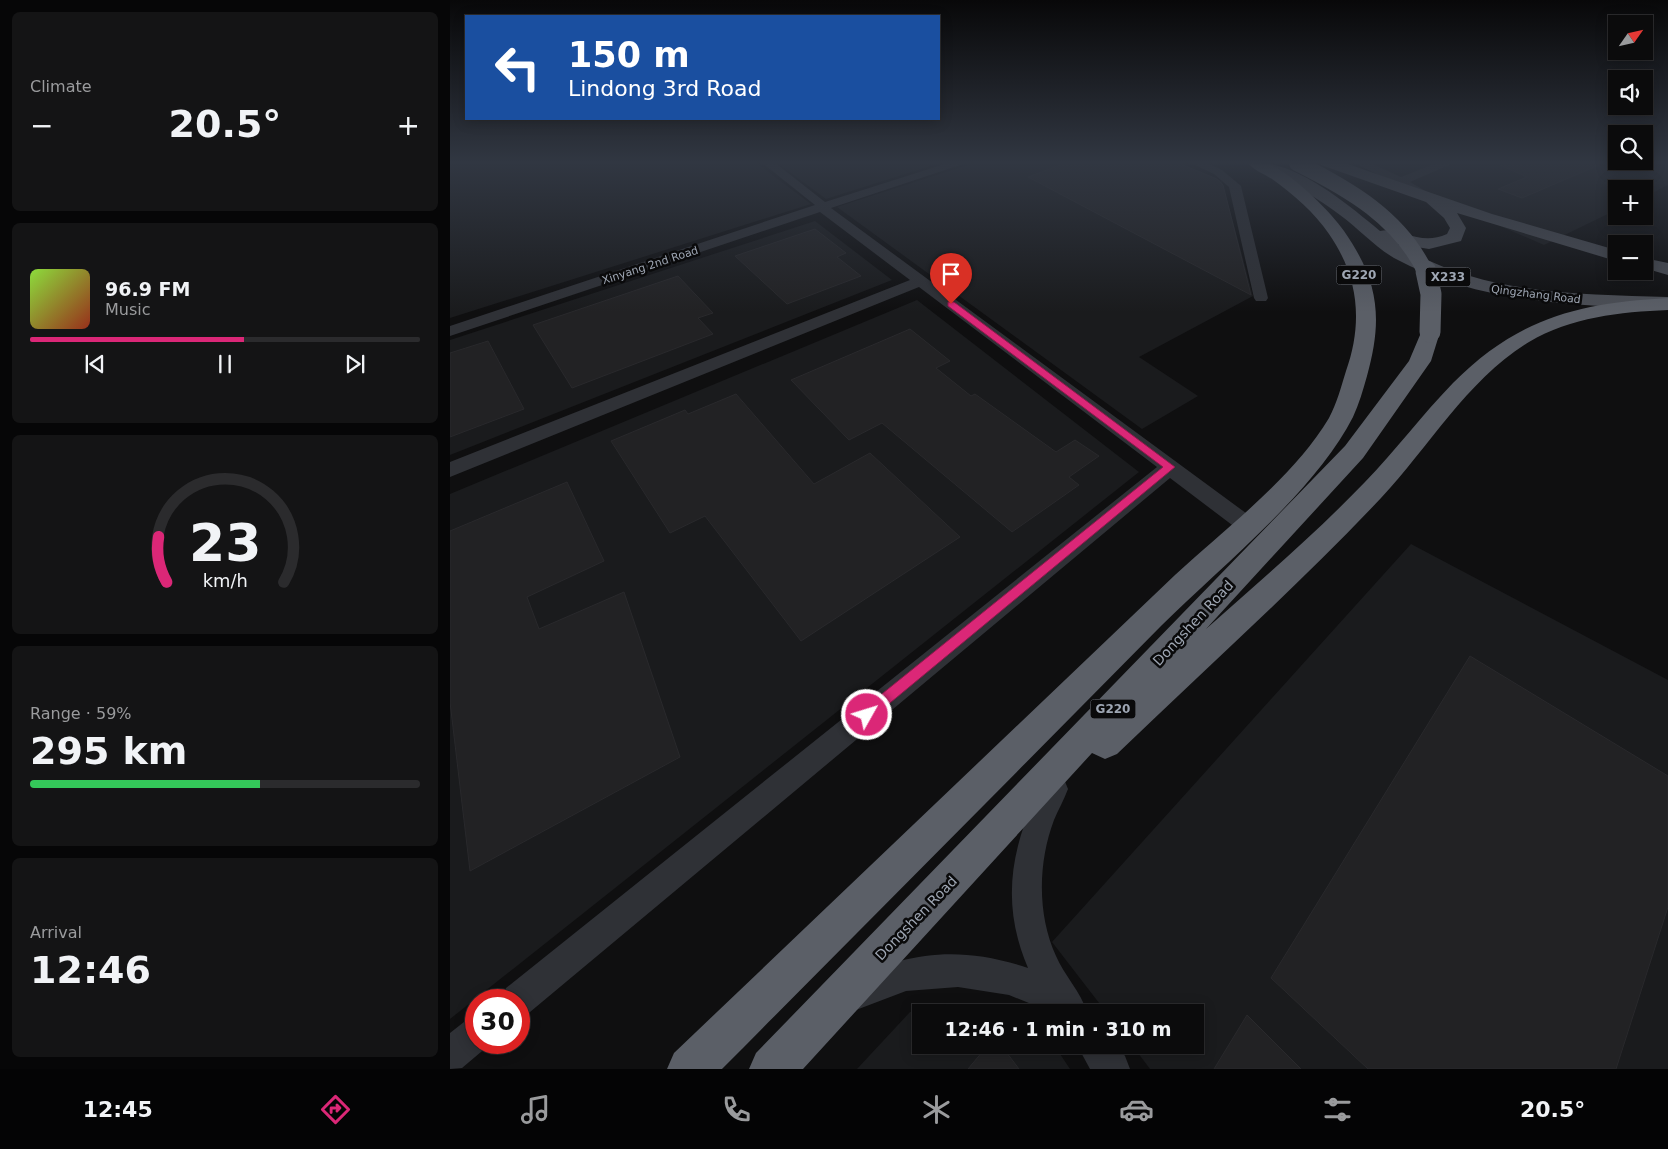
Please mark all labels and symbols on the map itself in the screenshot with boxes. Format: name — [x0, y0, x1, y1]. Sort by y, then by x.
north arrow — [1608, 15, 1652, 60]
street label: Xinyang 2nd Road — [600, 244, 700, 287]
pin — [930, 253, 972, 304]
road number: G220 — [1336, 266, 1382, 284]
road number: X233 — [1426, 268, 1470, 286]
street label: Qingzhang Road — [1490, 283, 1582, 306]
street label: Dongshen Road — [1150, 577, 1236, 669]
position arrow — [840, 688, 892, 740]
road number: G220 — [1090, 700, 1136, 719]
street label: Dongshen Road — [872, 873, 960, 963]
speed limit sign: 30 — [465, 989, 530, 1054]

